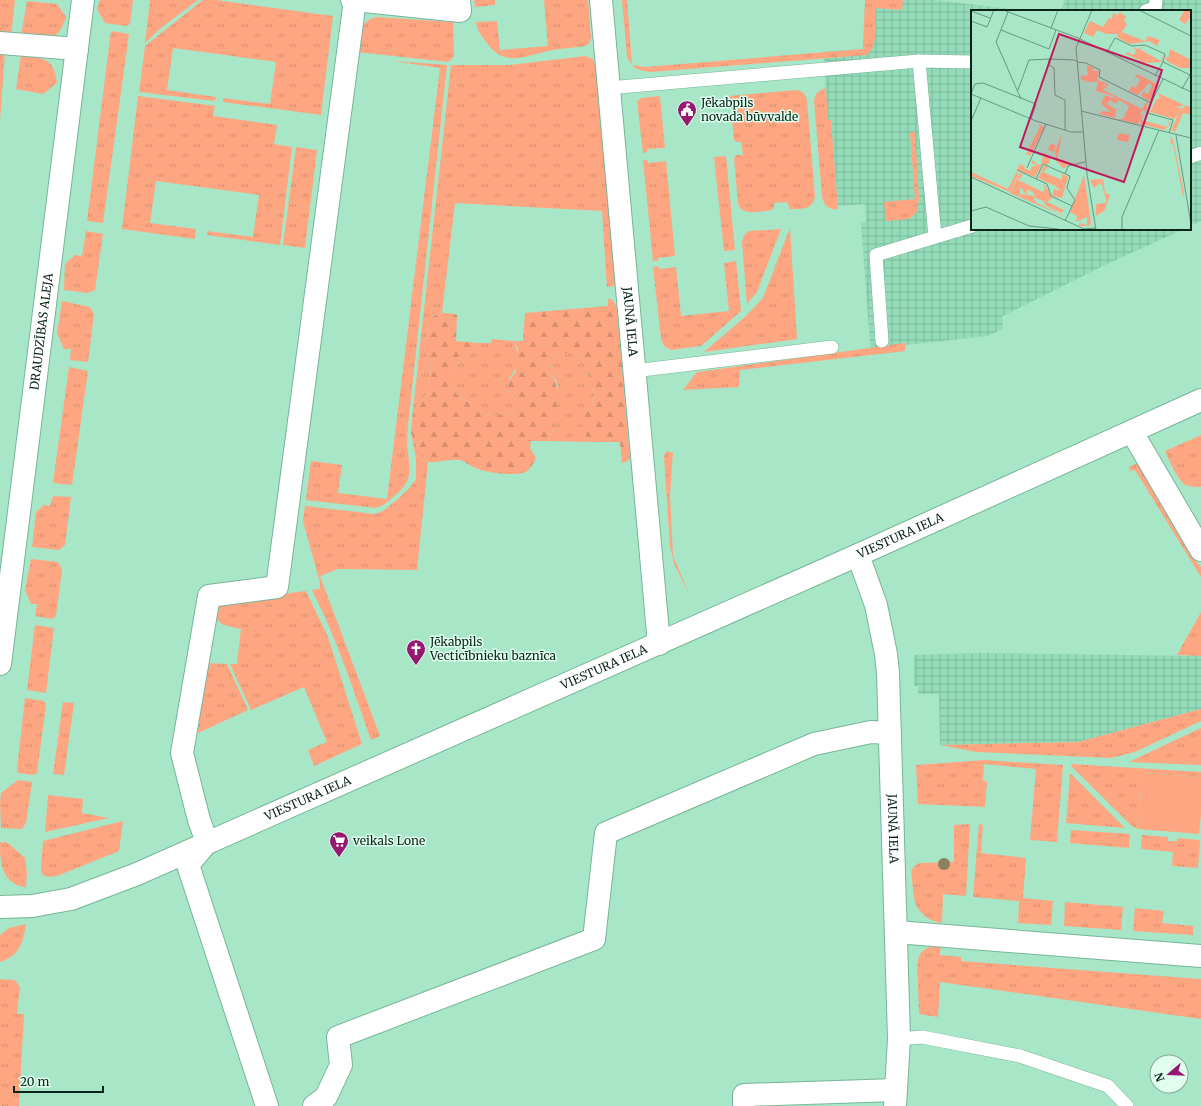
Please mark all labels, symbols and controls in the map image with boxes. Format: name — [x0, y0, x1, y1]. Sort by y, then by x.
inset map — [971, 10, 1191, 230]
place label: Jēkabpils novada būvvalde — [700, 95, 798, 124]
public building icon: Jēkabpils novada būvvalde — [676, 99, 698, 127]
street label: DRAUDZĪBAS ALEJA — [26, 272, 56, 391]
street label: JAUNĀ IELA — [620, 285, 641, 358]
street label: VIESTURA IELA — [854, 509, 946, 562]
place label: Jēkabpils Vecticībnieku baznīca — [429, 634, 557, 663]
church icon: Jēkabpils Vecticībnieku baznīca — [405, 638, 427, 666]
street label: VIESTURA IELA — [557, 641, 650, 693]
street label: VIESTURA IELA — [261, 772, 354, 824]
street label: JAUNĀ IELA — [885, 793, 902, 864]
supermarket icon: veikals Lone — [328, 830, 350, 858]
place label: veikals Lone — [352, 833, 425, 848]
north arrow — [1149, 1054, 1189, 1094]
scale bar — [14, 1068, 103, 1094]
text: N — [1151, 1071, 1168, 1084]
text: 20 m — [20, 1074, 49, 1089]

